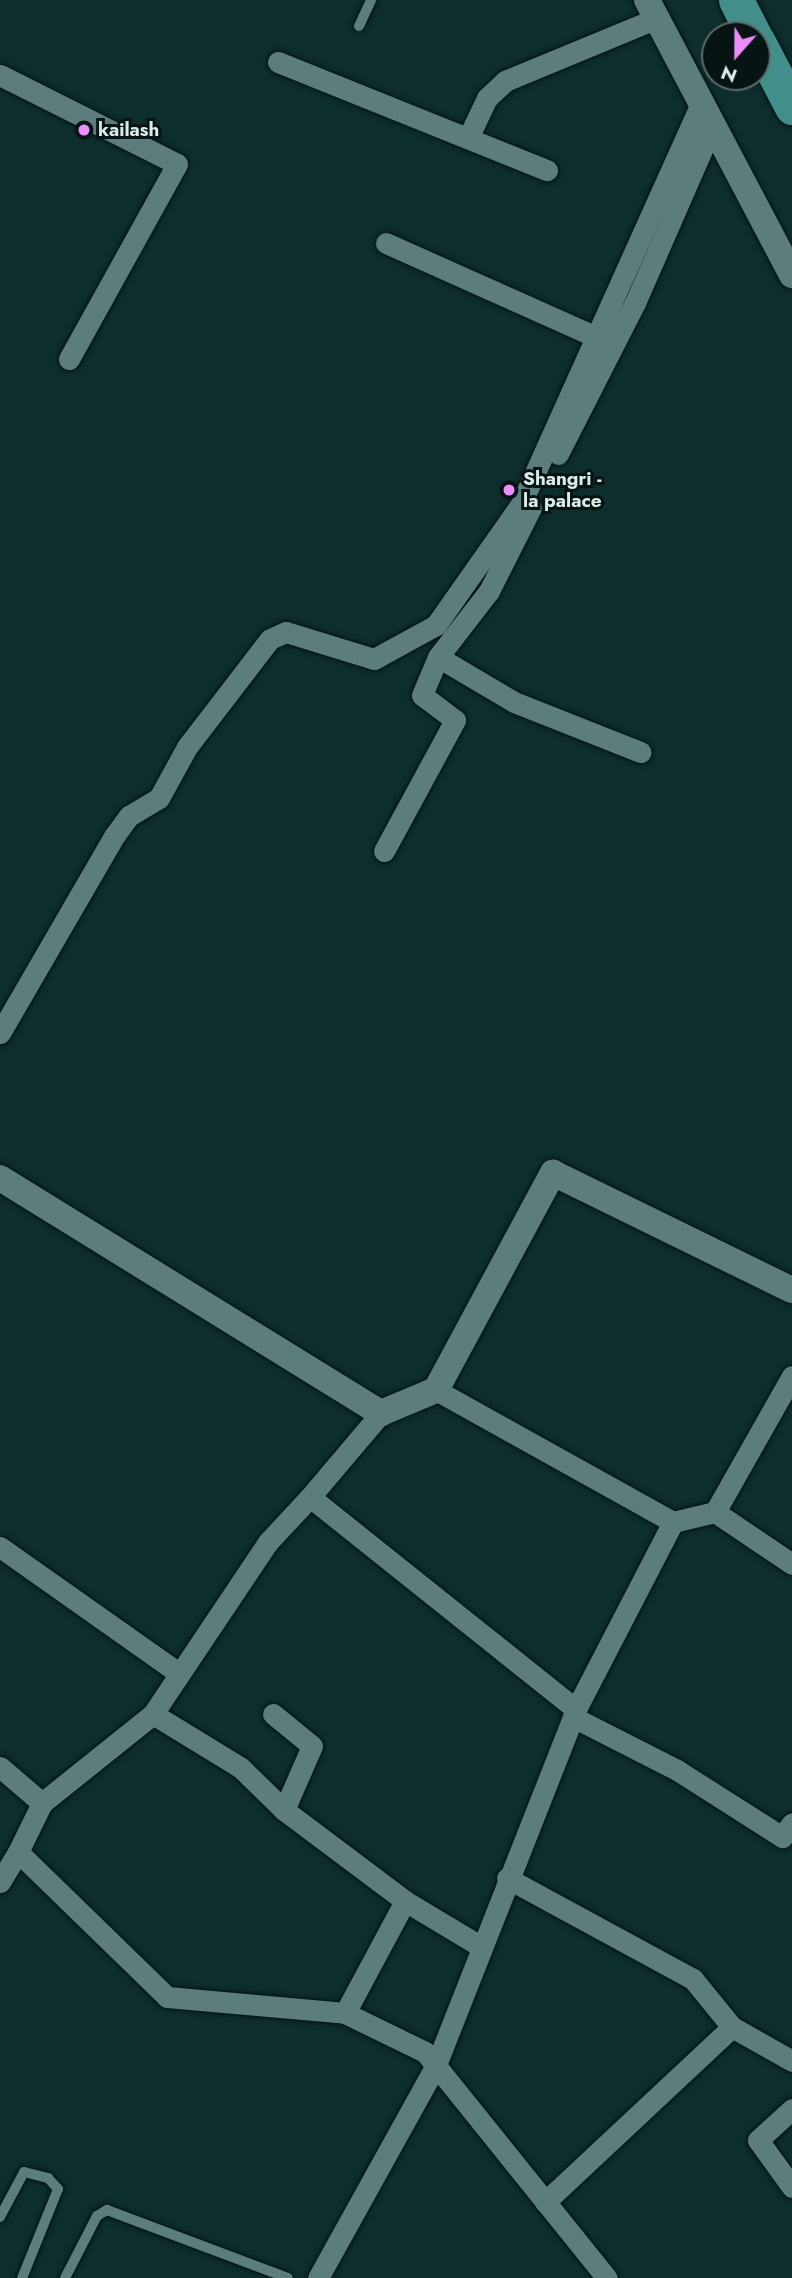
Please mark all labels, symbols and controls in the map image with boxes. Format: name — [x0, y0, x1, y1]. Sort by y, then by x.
north arrow — [701, 21, 771, 91]
text: N — [717, 59, 741, 90]
place label: kailash — [98, 119, 159, 141]
marker: kailash — [76, 122, 92, 138]
place label: Shangri - la palace — [523, 468, 602, 512]
marker: Shangri - la palace — [501, 482, 517, 498]

